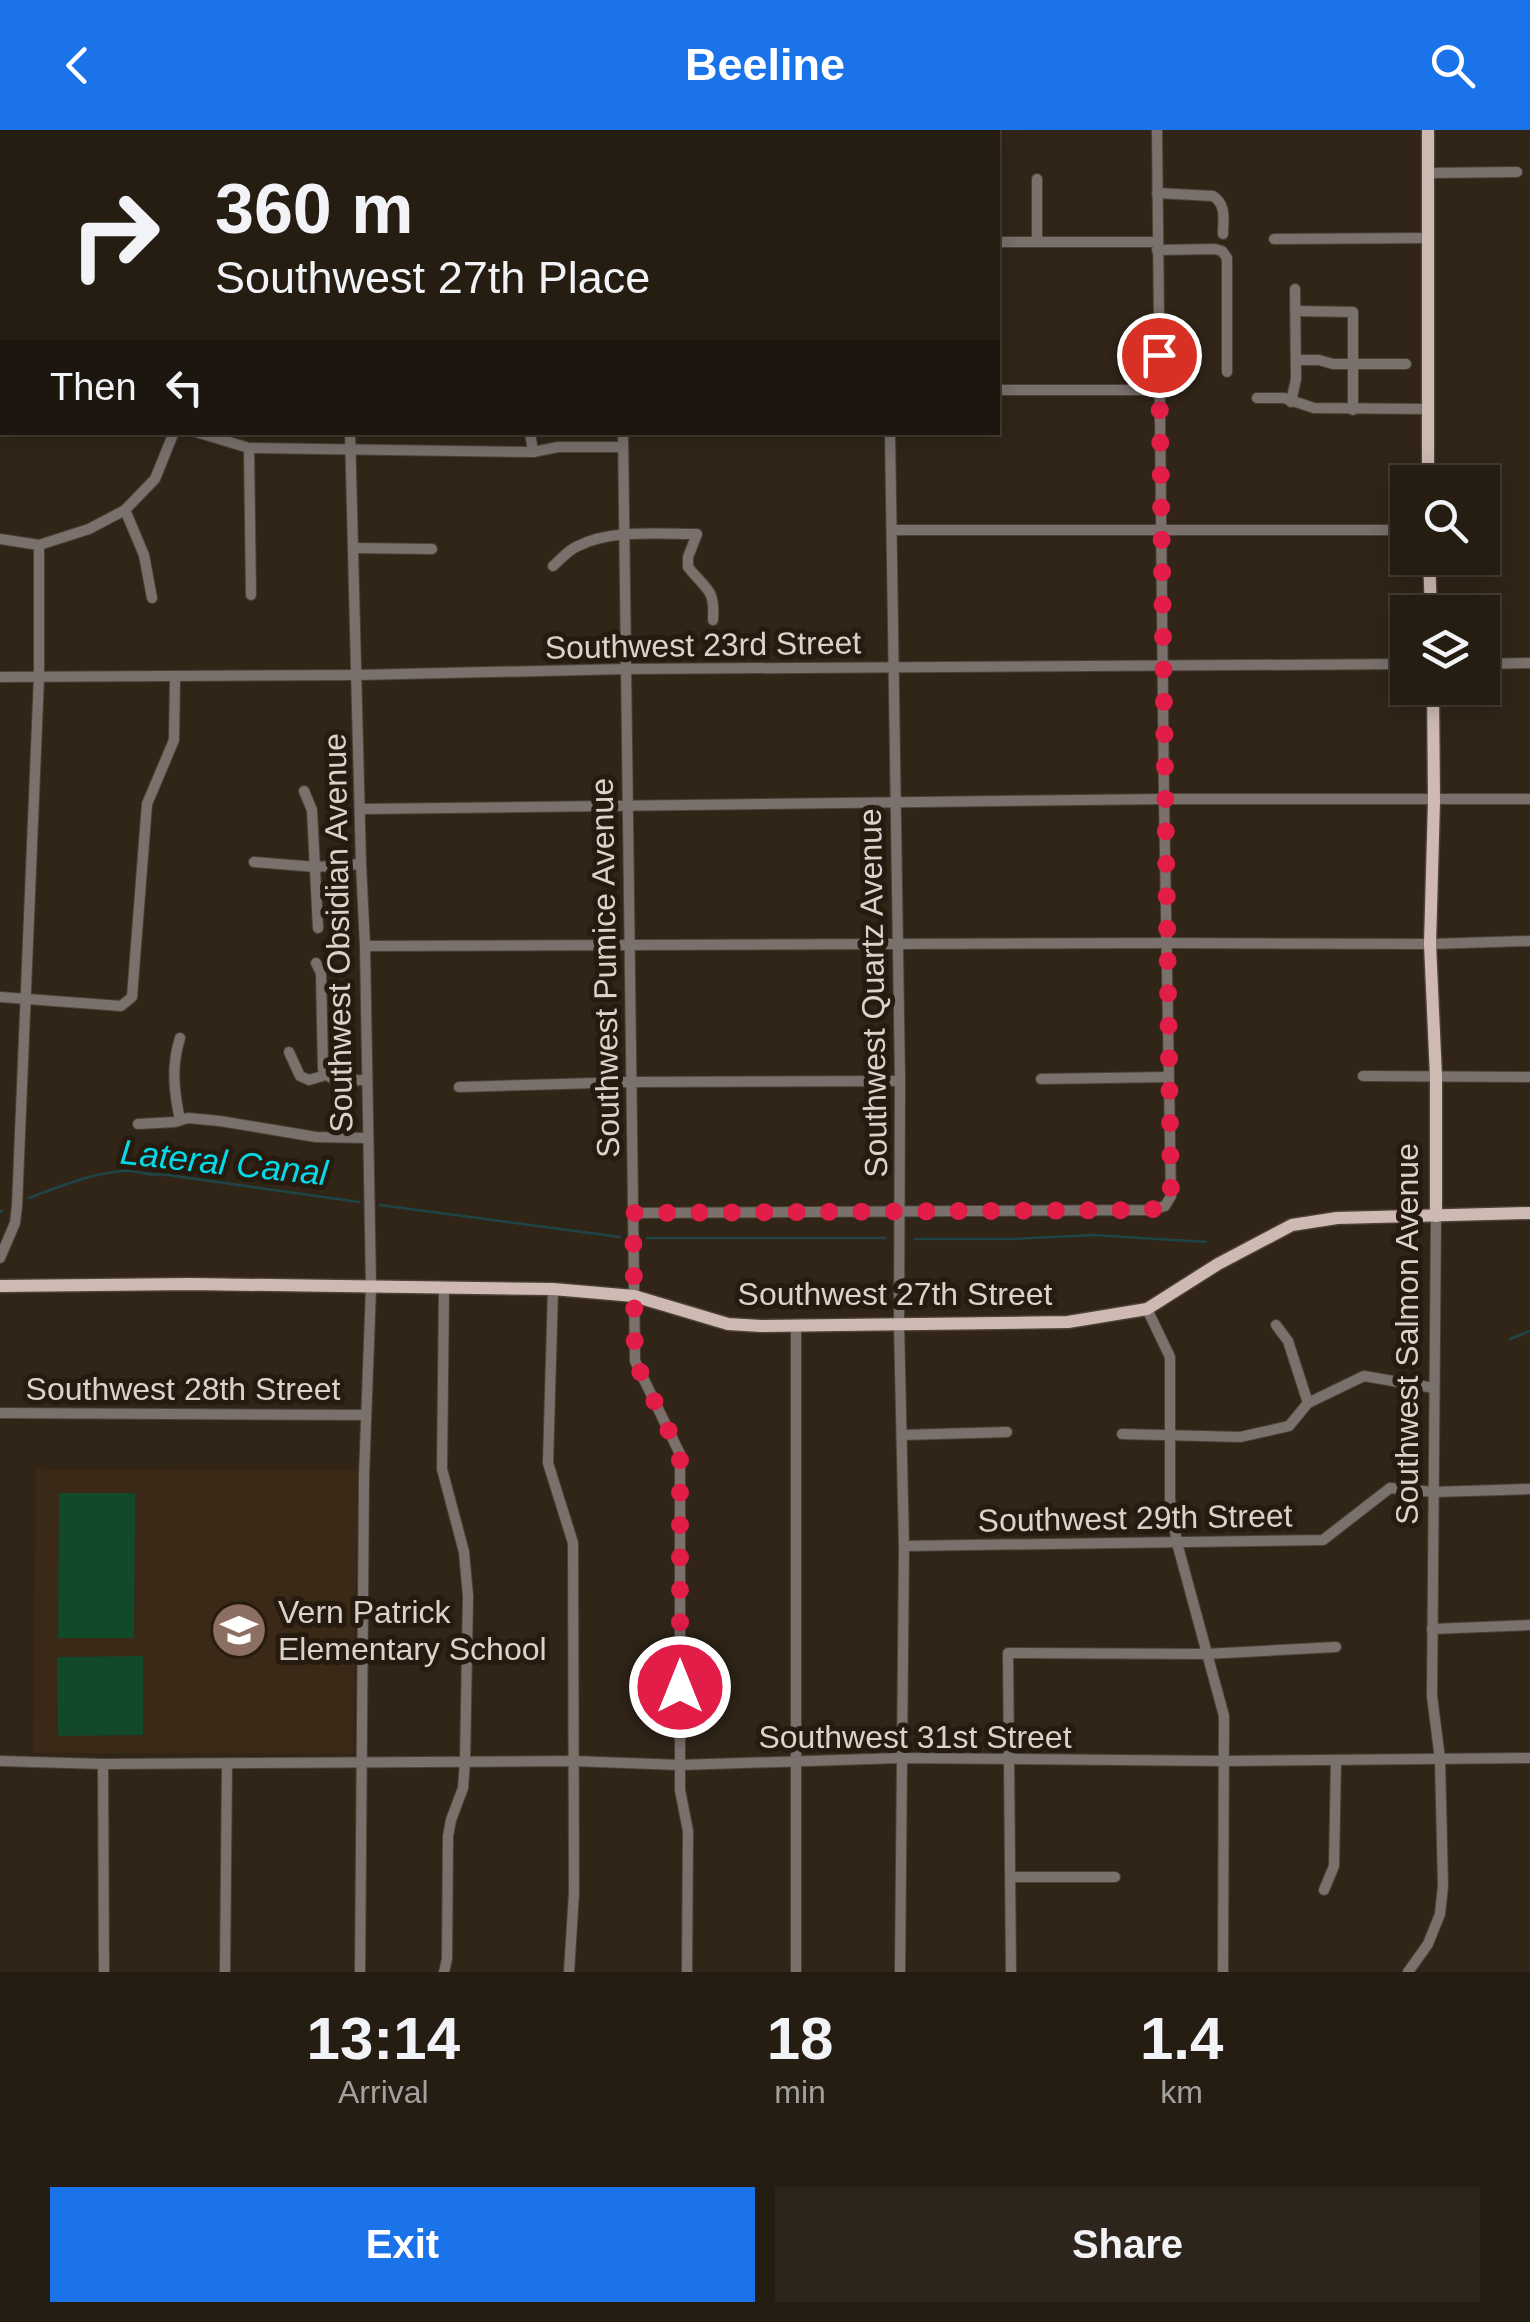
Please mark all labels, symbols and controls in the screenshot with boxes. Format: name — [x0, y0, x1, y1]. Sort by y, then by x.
icon: back — [50, 38, 105, 93]
icon: search — [1425, 38, 1480, 93]
text: Beeline — [685, 39, 845, 90]
icon: right — [50, 170, 180, 300]
text: 360 m — [215, 170, 413, 248]
text: Southwest 27th Place — [215, 252, 650, 303]
pin — [1117, 313, 1202, 398]
icon: arrive — [1132, 328, 1187, 383]
icon: left — [157, 360, 212, 415]
text: Then — [50, 366, 137, 408]
map controls — [1390, 465, 1500, 705]
button: search — [1390, 465, 1500, 575]
button: layers — [1390, 595, 1500, 705]
street label: Southwest 23rd Street — [544, 624, 862, 666]
street label: Southwest Obsidian Avenue — [317, 733, 359, 1133]
street label: Southwest Pumice Avenue — [584, 778, 626, 1158]
street label: Southwest Quartz Avenue — [852, 808, 894, 1178]
water label: Lateral Canal — [118, 1132, 331, 1192]
street label: Southwest Salmon Avenue — [1389, 1143, 1425, 1525]
street label: Southwest 27th Street — [738, 1276, 1053, 1312]
street label: Southwest 28th Street — [26, 1371, 341, 1407]
street label: Southwest 29th Street — [977, 1497, 1293, 1539]
place label: Vern Patrick Elementary School — [278, 1594, 547, 1667]
school or university icon: Vern Patrick Elementary School — [209, 1600, 269, 1660]
position arrow — [628, 1635, 732, 1739]
street label: Southwest 31st Street — [758, 1719, 1072, 1755]
text: 13:14 — [307, 2005, 460, 2072]
text: 18 — [767, 2005, 833, 2072]
text: 1.4 — [1140, 2005, 1223, 2072]
text: Arrival — [338, 2074, 429, 2110]
text: min — [774, 2074, 826, 2110]
text: km — [1160, 2074, 1203, 2110]
button: Exit — [50, 2187, 755, 2302]
button: Share — [775, 2187, 1480, 2302]

